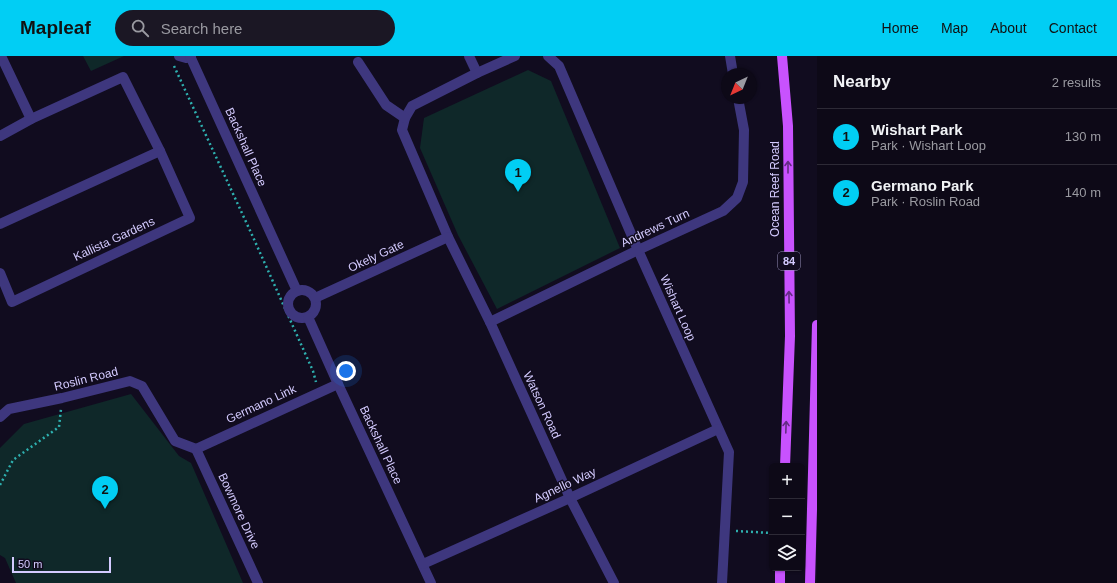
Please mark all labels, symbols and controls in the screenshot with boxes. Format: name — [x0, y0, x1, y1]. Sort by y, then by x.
search box — [115, 10, 395, 46]
text: Mapleaf — [20, 17, 91, 38]
icon: search — [129, 17, 151, 39]
text: Search here — [161, 20, 242, 37]
text: Home — [882, 20, 919, 36]
text: Map — [941, 20, 968, 36]
text: About — [990, 20, 1027, 36]
text: Contact — [1049, 20, 1097, 36]
north arrow — [721, 68, 757, 104]
text: Nearby — [833, 72, 891, 91]
text: 2 results — [1052, 75, 1101, 90]
street label: Backshall Place — [222, 105, 270, 189]
text: Wishart Park — [871, 121, 963, 138]
text: 1 — [842, 129, 850, 144]
text: 130 m — [1065, 129, 1101, 144]
text: Park · Wishart Loop — [871, 138, 986, 153]
street label: Ocean Reef Road — [768, 141, 782, 237]
pin: 1 — [505, 159, 531, 192]
one-way arrow — [784, 161, 792, 174]
text: Germano Park — [871, 177, 974, 194]
text: 2 — [842, 185, 850, 200]
text: 140 m — [1065, 185, 1101, 200]
text: Park · Roslin Road — [871, 194, 980, 209]
street label: Andrews Turn — [618, 206, 692, 250]
street label: Kallista Gardens — [71, 214, 157, 264]
street label: Okely Gate — [346, 237, 406, 275]
road number: 84 — [778, 252, 800, 270]
street label: Wishart Loop — [657, 273, 699, 343]
one-way arrow — [785, 291, 793, 304]
your location — [336, 361, 356, 381]
street label: Roslin Road — [53, 364, 119, 394]
street label: Watson Road — [520, 369, 564, 441]
street label: Germano Link — [224, 381, 299, 426]
street label: Backshall Place — [357, 404, 405, 487]
one-way arrow — [783, 421, 790, 434]
map controls — [769, 463, 805, 571]
button: + — [769, 463, 805, 499]
street label: Agnello Way — [532, 465, 598, 505]
street label: Bowmore Drive — [215, 471, 263, 551]
pin: 2 — [92, 476, 118, 509]
button: − — [769, 499, 805, 535]
button: layers — [769, 535, 805, 571]
scale bar — [12, 555, 111, 574]
text: 50 m — [18, 558, 42, 570]

